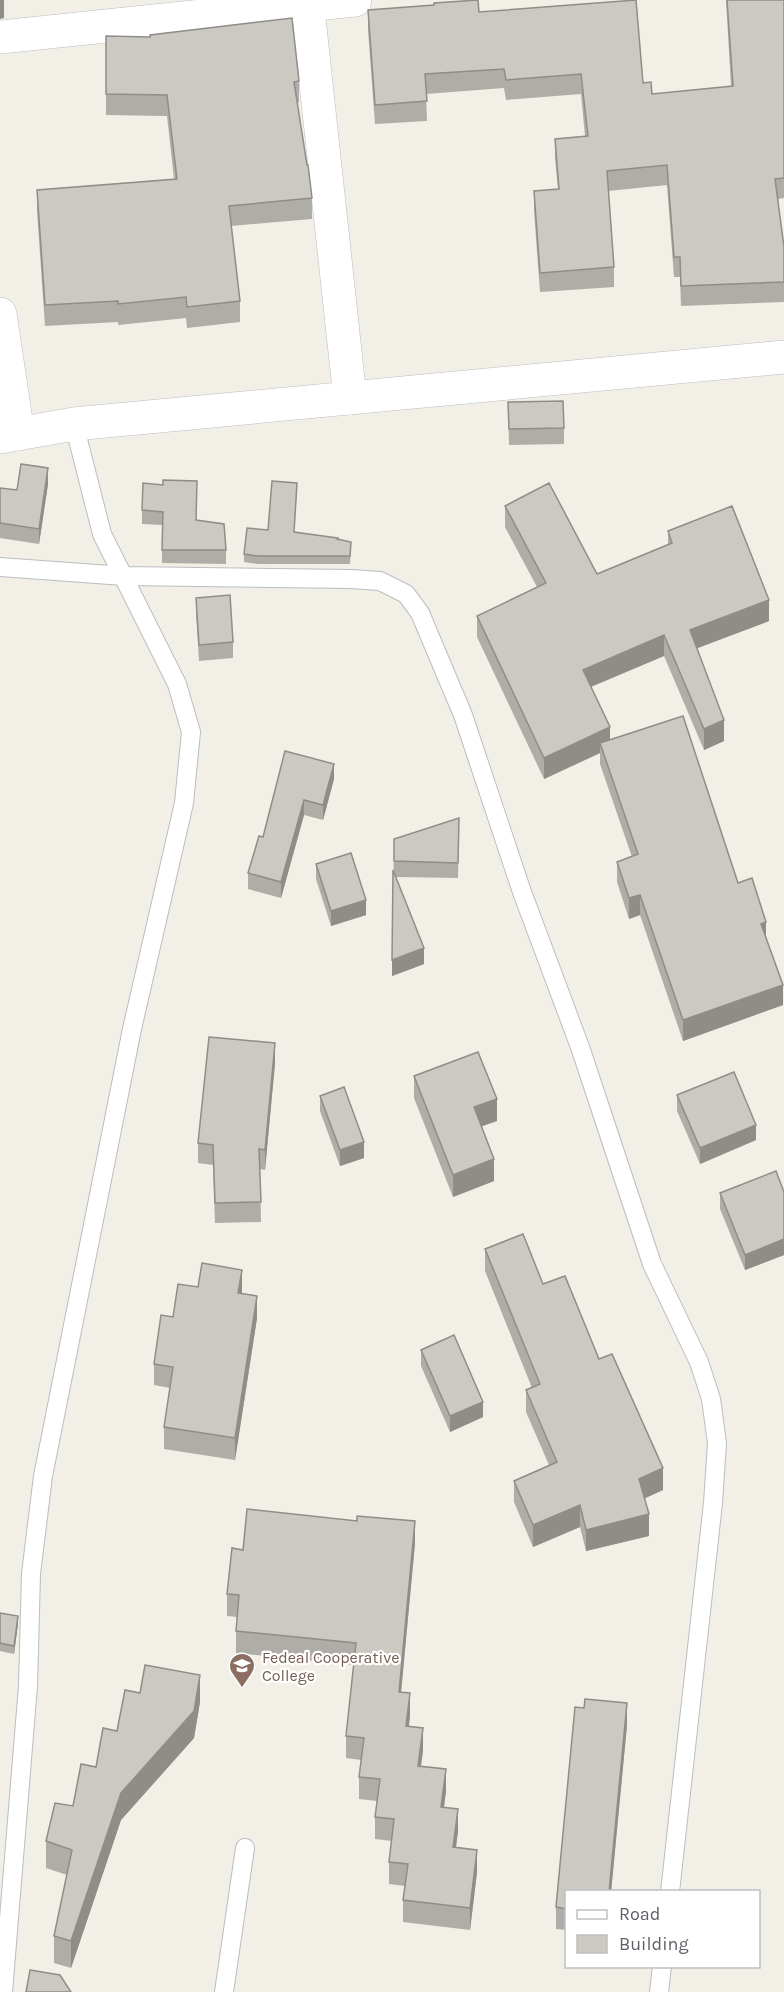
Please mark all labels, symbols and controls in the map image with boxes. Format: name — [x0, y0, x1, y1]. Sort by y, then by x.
place label: Fedeal Cooperative College — [262, 1648, 399, 1685]
school or university icon: Fedeal Cooperative College — [227, 1651, 257, 1689]
legend — [565, 1890, 760, 1968]
text: Road — [619, 1903, 660, 1925]
text: Building — [619, 1933, 689, 1955]

